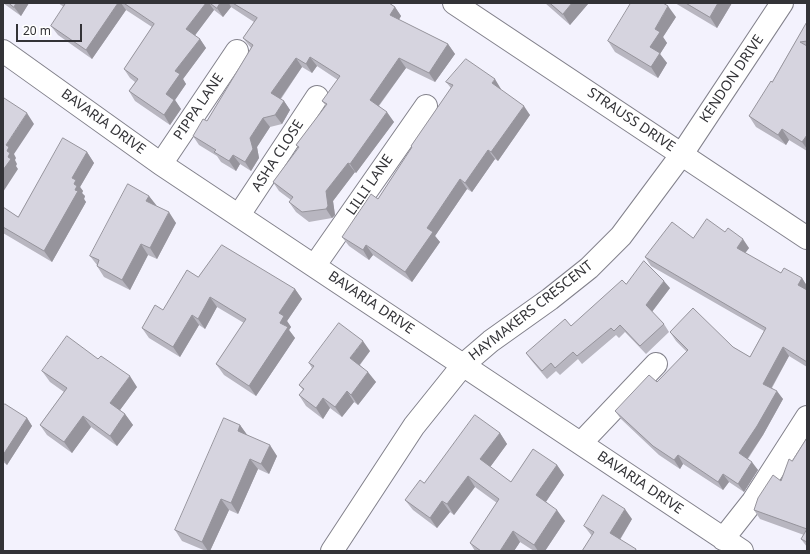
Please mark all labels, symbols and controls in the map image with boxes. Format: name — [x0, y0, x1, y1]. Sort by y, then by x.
scale bar — [18, 16, 84, 42]
text: 20 m — [23, 22, 51, 39]
street label: KENDON DRIVE — [696, 32, 768, 126]
street label: PIPPA LANE — [171, 70, 227, 144]
street label: STRAUSS DRIVE — [584, 84, 678, 156]
street label: BAVARIA DRIVE — [58, 86, 148, 158]
street label: ASHA CLOSE — [249, 117, 307, 195]
street label: LILLI LANE — [343, 152, 397, 218]
street label: HAYMAKERS CRESCENT — [466, 257, 596, 365]
street label: BAVARIA DRIVE — [325, 268, 417, 338]
street label: BAVARIA DRIVE — [594, 448, 686, 518]

